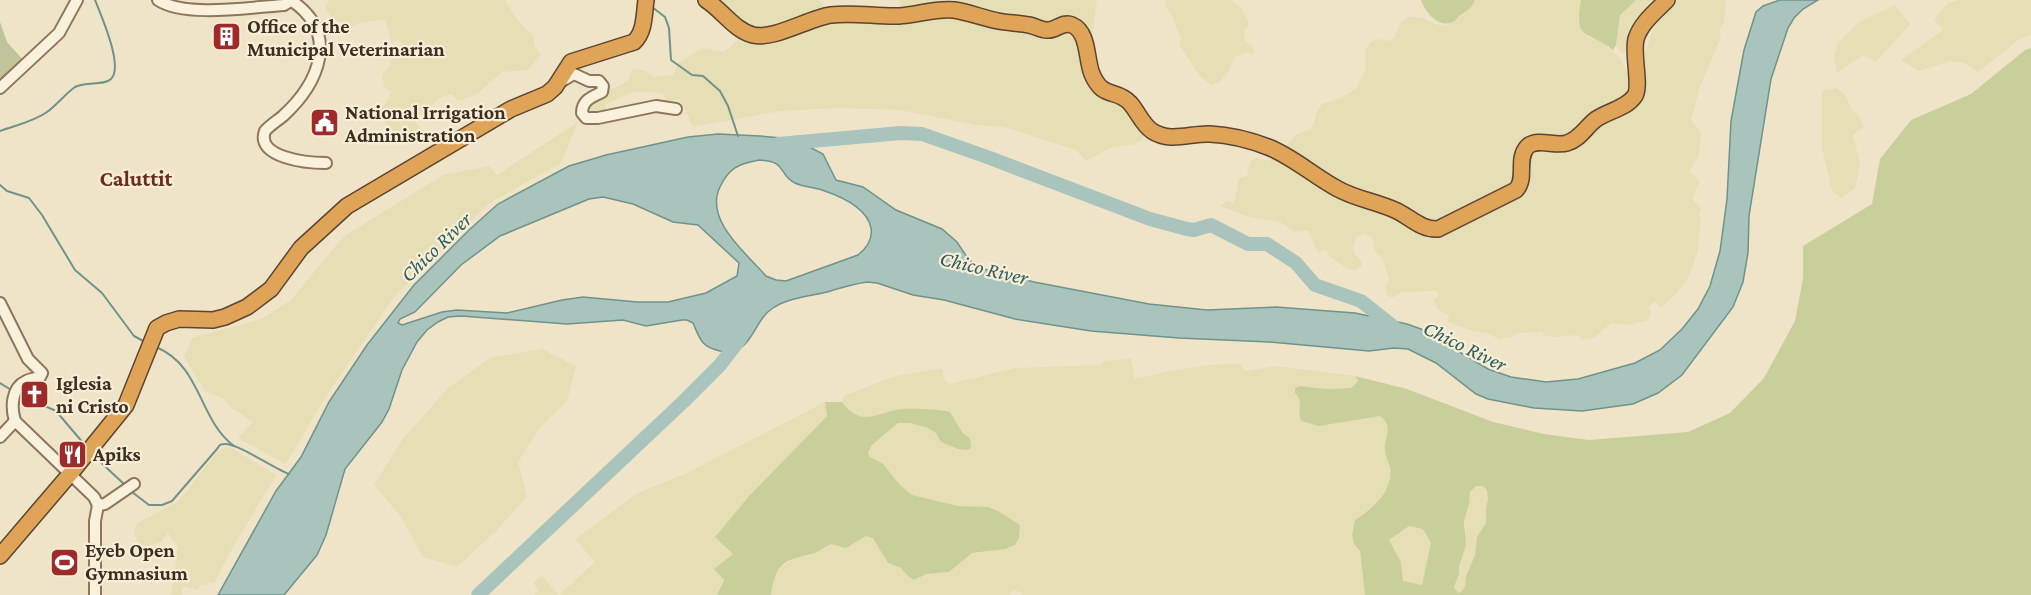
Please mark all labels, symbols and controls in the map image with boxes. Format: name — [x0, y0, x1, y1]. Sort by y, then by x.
place label: Office of the Municipal Veterinarian — [247, 15, 445, 60]
building icon: Office of the Municipal Veterinarian — [210, 21, 242, 53]
place label: National Irrigation Administration — [344, 101, 506, 146]
public building icon: National Irrigation Administration — [308, 107, 340, 139]
district label: Caluttit — [99, 166, 174, 191]
water label: Chico River — [395, 207, 477, 287]
water label: Chico River — [938, 246, 1031, 290]
water label: Chico River — [1419, 316, 1511, 377]
place label: Iglesia ni Cristo — [56, 372, 129, 417]
church icon: Iglesia ni Cristo — [19, 378, 51, 410]
restaurant icon: Apiks — [56, 438, 88, 470]
place label: Apiks — [92, 443, 141, 465]
place label: Eyeb Open Gymnasium — [85, 539, 188, 584]
sports icon: Eyeb Open Gymnasium — [48, 546, 80, 578]

